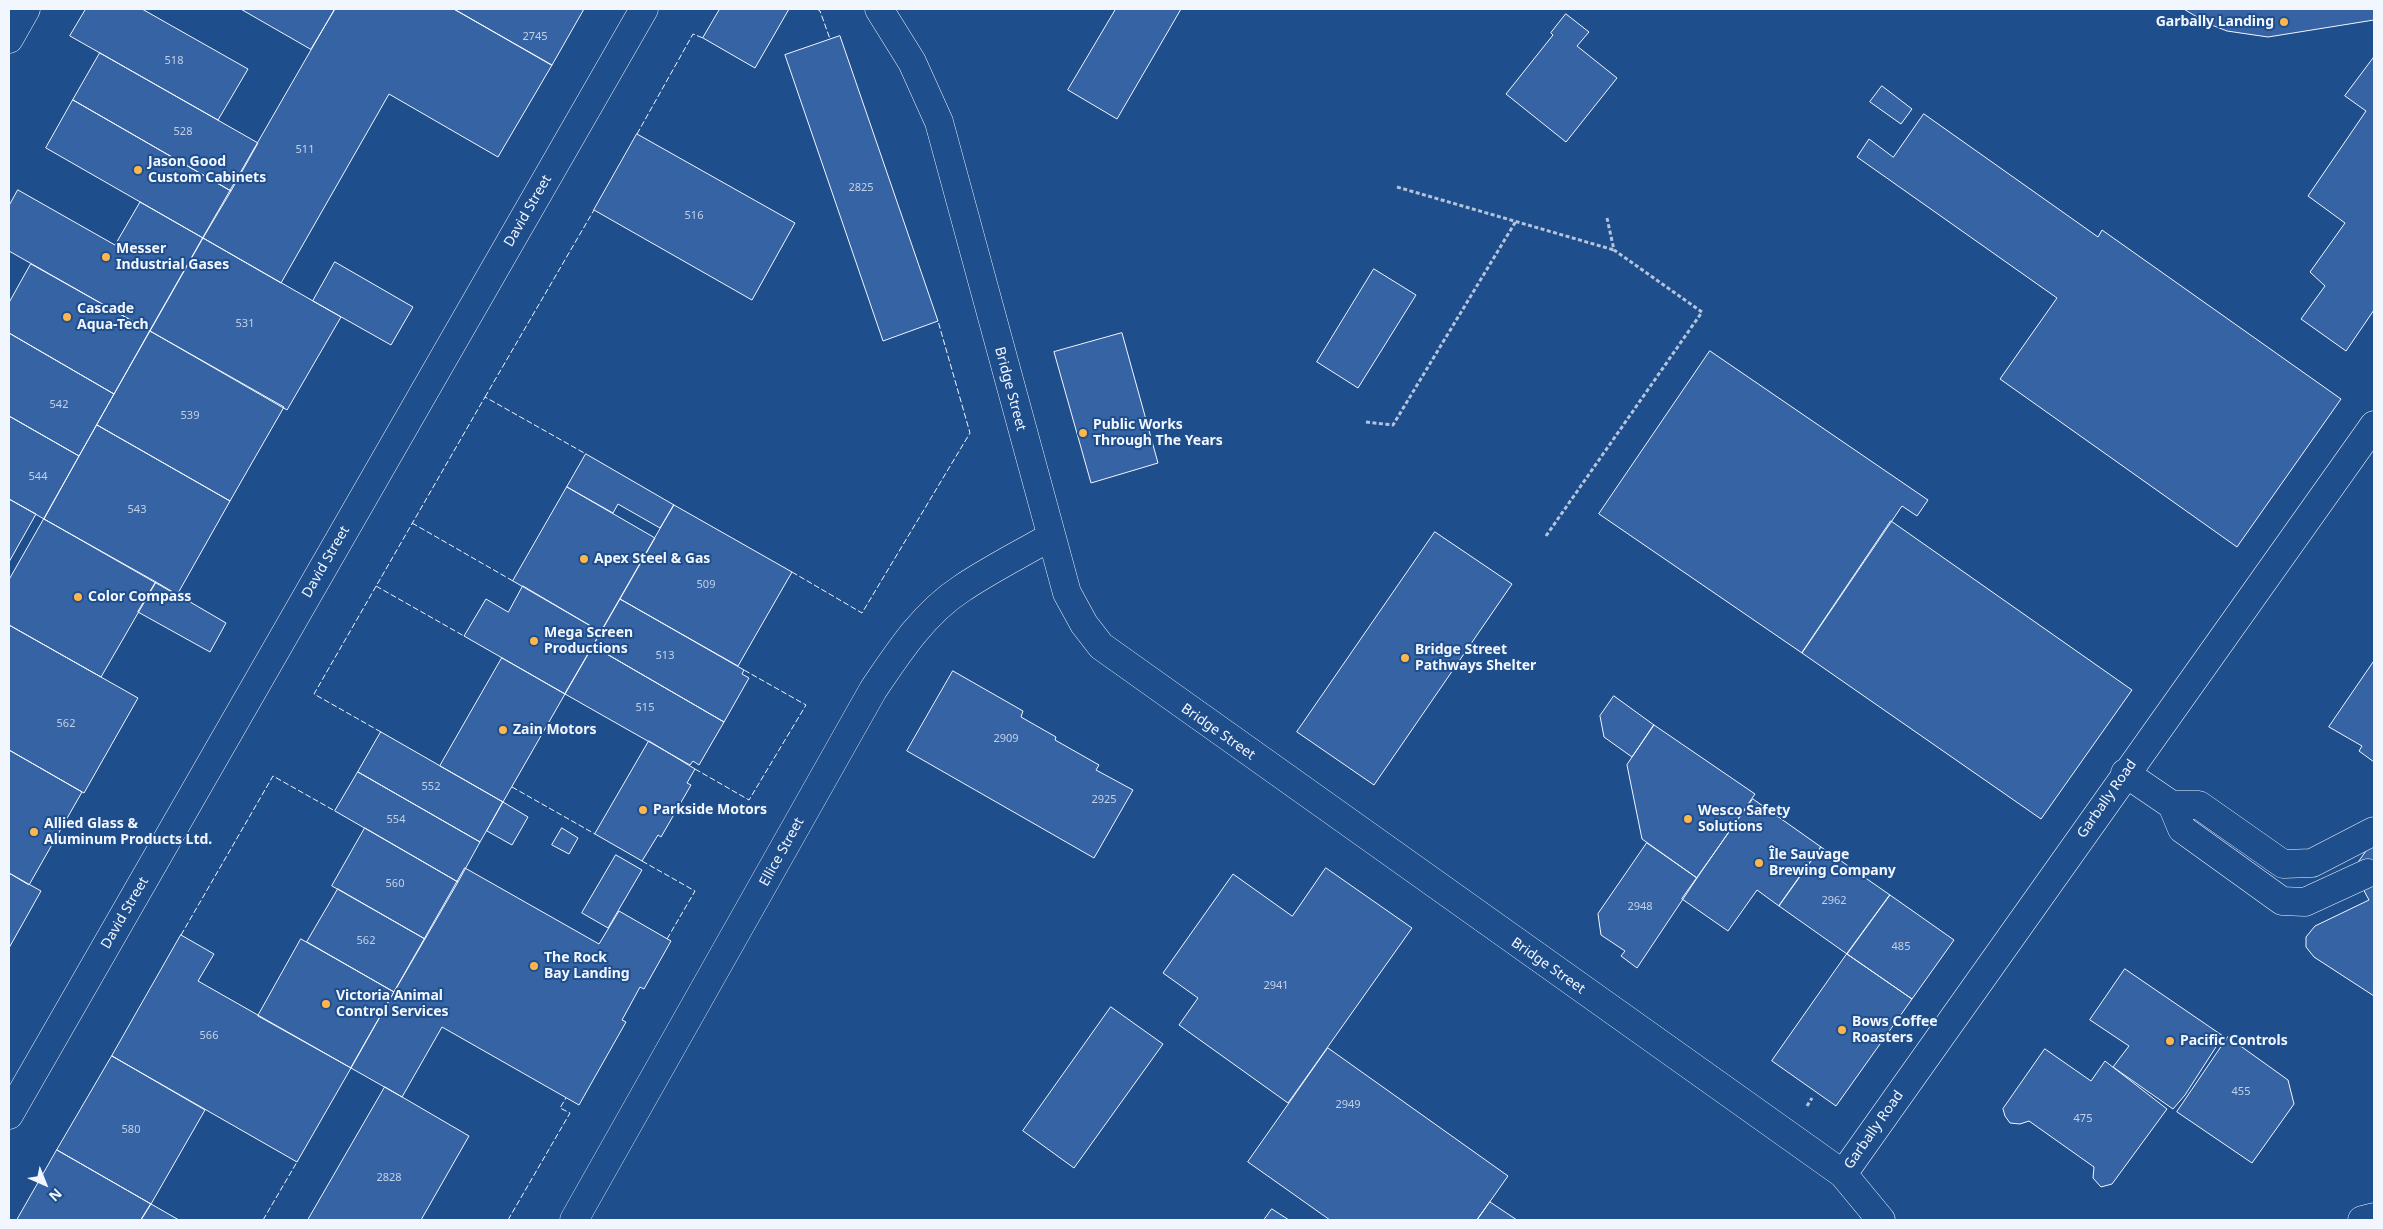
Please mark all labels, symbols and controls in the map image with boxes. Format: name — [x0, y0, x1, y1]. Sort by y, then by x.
place label: Garbally Landing — [2156, 14, 2274, 30]
marker: Garbally Landing — [2278, 16, 2290, 28]
house number: 2745 — [522, 30, 548, 44]
house number: 518 — [165, 54, 183, 68]
house number: 528 — [174, 125, 192, 139]
house number: 511 — [296, 143, 314, 157]
place label: Jason Good Custom Cabinets — [148, 154, 266, 186]
marker: Jason Good Custom Cabinets — [132, 164, 144, 176]
street label: David Street — [501, 172, 555, 250]
house number: 2825 — [848, 181, 874, 195]
house number: 516 — [685, 209, 703, 223]
place label: Messer Industrial Gases — [116, 241, 229, 274]
marker: Messer Industrial Gases — [100, 251, 112, 263]
place label: Cascade Aqua-Tech — [77, 301, 149, 334]
marker: Cascade Aqua-Tech — [61, 311, 73, 323]
house number: 531 — [236, 317, 254, 331]
street label: Bridge Street — [991, 345, 1029, 433]
house number: 542 — [50, 398, 68, 412]
house number: 539 — [181, 409, 199, 423]
place label: Public Works Through The Years — [1093, 417, 1223, 450]
marker: Public Works Through The Years — [1077, 427, 1089, 439]
house number: 544 — [29, 470, 47, 484]
house number: 543 — [128, 503, 146, 517]
street label: David Street — [299, 523, 353, 601]
place label: Apex Steel & Gas — [594, 551, 710, 567]
marker: Apex Steel & Gas — [578, 553, 590, 565]
house number: 509 — [697, 578, 715, 592]
place label: Color Compass — [88, 589, 191, 605]
marker: Color Compass — [72, 591, 84, 603]
place label: Mega Screen Productions — [544, 625, 633, 658]
marker: Mega Screen Productions — [528, 635, 540, 647]
place label: Bridge Street Pathways Shelter — [1415, 642, 1536, 674]
house number: 513 — [656, 649, 674, 663]
marker: Bridge Street Pathways Shelter — [1399, 652, 1411, 664]
street label: Bridge Street — [1178, 700, 1258, 764]
house number: 515 — [636, 701, 654, 715]
house number: 562 — [57, 717, 75, 731]
place label: Zain Motors — [513, 722, 596, 738]
marker: Zain Motors — [497, 724, 509, 736]
house number: 2909 — [993, 732, 1019, 746]
street label: Garbally Road — [2074, 757, 2140, 841]
house number: 552 — [422, 780, 440, 794]
house number: 2925 — [1091, 793, 1117, 807]
place label: Parkside Motors — [653, 802, 767, 818]
place label: Wesco Safety Solutions — [1698, 803, 1790, 836]
marker: Parkside Motors — [637, 804, 649, 816]
house number: 554 — [387, 813, 405, 827]
marker: Wesco Safety Solutions — [1682, 813, 1694, 825]
street label: Ellice Street — [756, 815, 808, 889]
place label: Allied Glass & Aluminum Products Ltd. — [44, 816, 212, 849]
marker: Allied Glass & Aluminum Products Ltd. — [28, 826, 40, 838]
place label: Île Sauvage Brewing Company — [1769, 847, 1896, 880]
marker: Île Sauvage Brewing Company — [1753, 857, 1765, 869]
street label: David Street — [98, 874, 152, 952]
house number: 560 — [386, 877, 404, 891]
house number: 2962 — [1821, 894, 1847, 908]
house number: 2948 — [1627, 900, 1653, 914]
house number: 562 — [357, 934, 375, 948]
street label: Bridge Street — [1508, 934, 1588, 998]
house number: 485 — [1892, 940, 1910, 954]
place label: The Rock Bay Landing — [544, 950, 630, 982]
marker: The Rock Bay Landing — [528, 960, 540, 972]
house number: 2941 — [1263, 979, 1289, 993]
place label: Victoria Animal Control Services — [336, 988, 449, 1020]
marker: Victoria Animal Control Services — [320, 998, 332, 1010]
place label: Bows Coffee Roasters — [1852, 1014, 1938, 1046]
marker: Bows Coffee Roasters — [1836, 1024, 1848, 1036]
house number: 566 — [200, 1029, 218, 1043]
place label: Pacific Controls — [2180, 1033, 2288, 1049]
marker: Pacific Controls — [2164, 1035, 2176, 1047]
house number: 455 — [2232, 1085, 2250, 1099]
street label: Garbally Road — [1841, 1088, 1907, 1172]
house number: 2949 — [1335, 1098, 1361, 1112]
house number: 475 — [2074, 1112, 2092, 1126]
house number: 580 — [122, 1123, 140, 1137]
north arrow — [20, 1159, 70, 1209]
house number: 2828 — [376, 1171, 402, 1185]
text: N — [45, 1184, 66, 1206]

